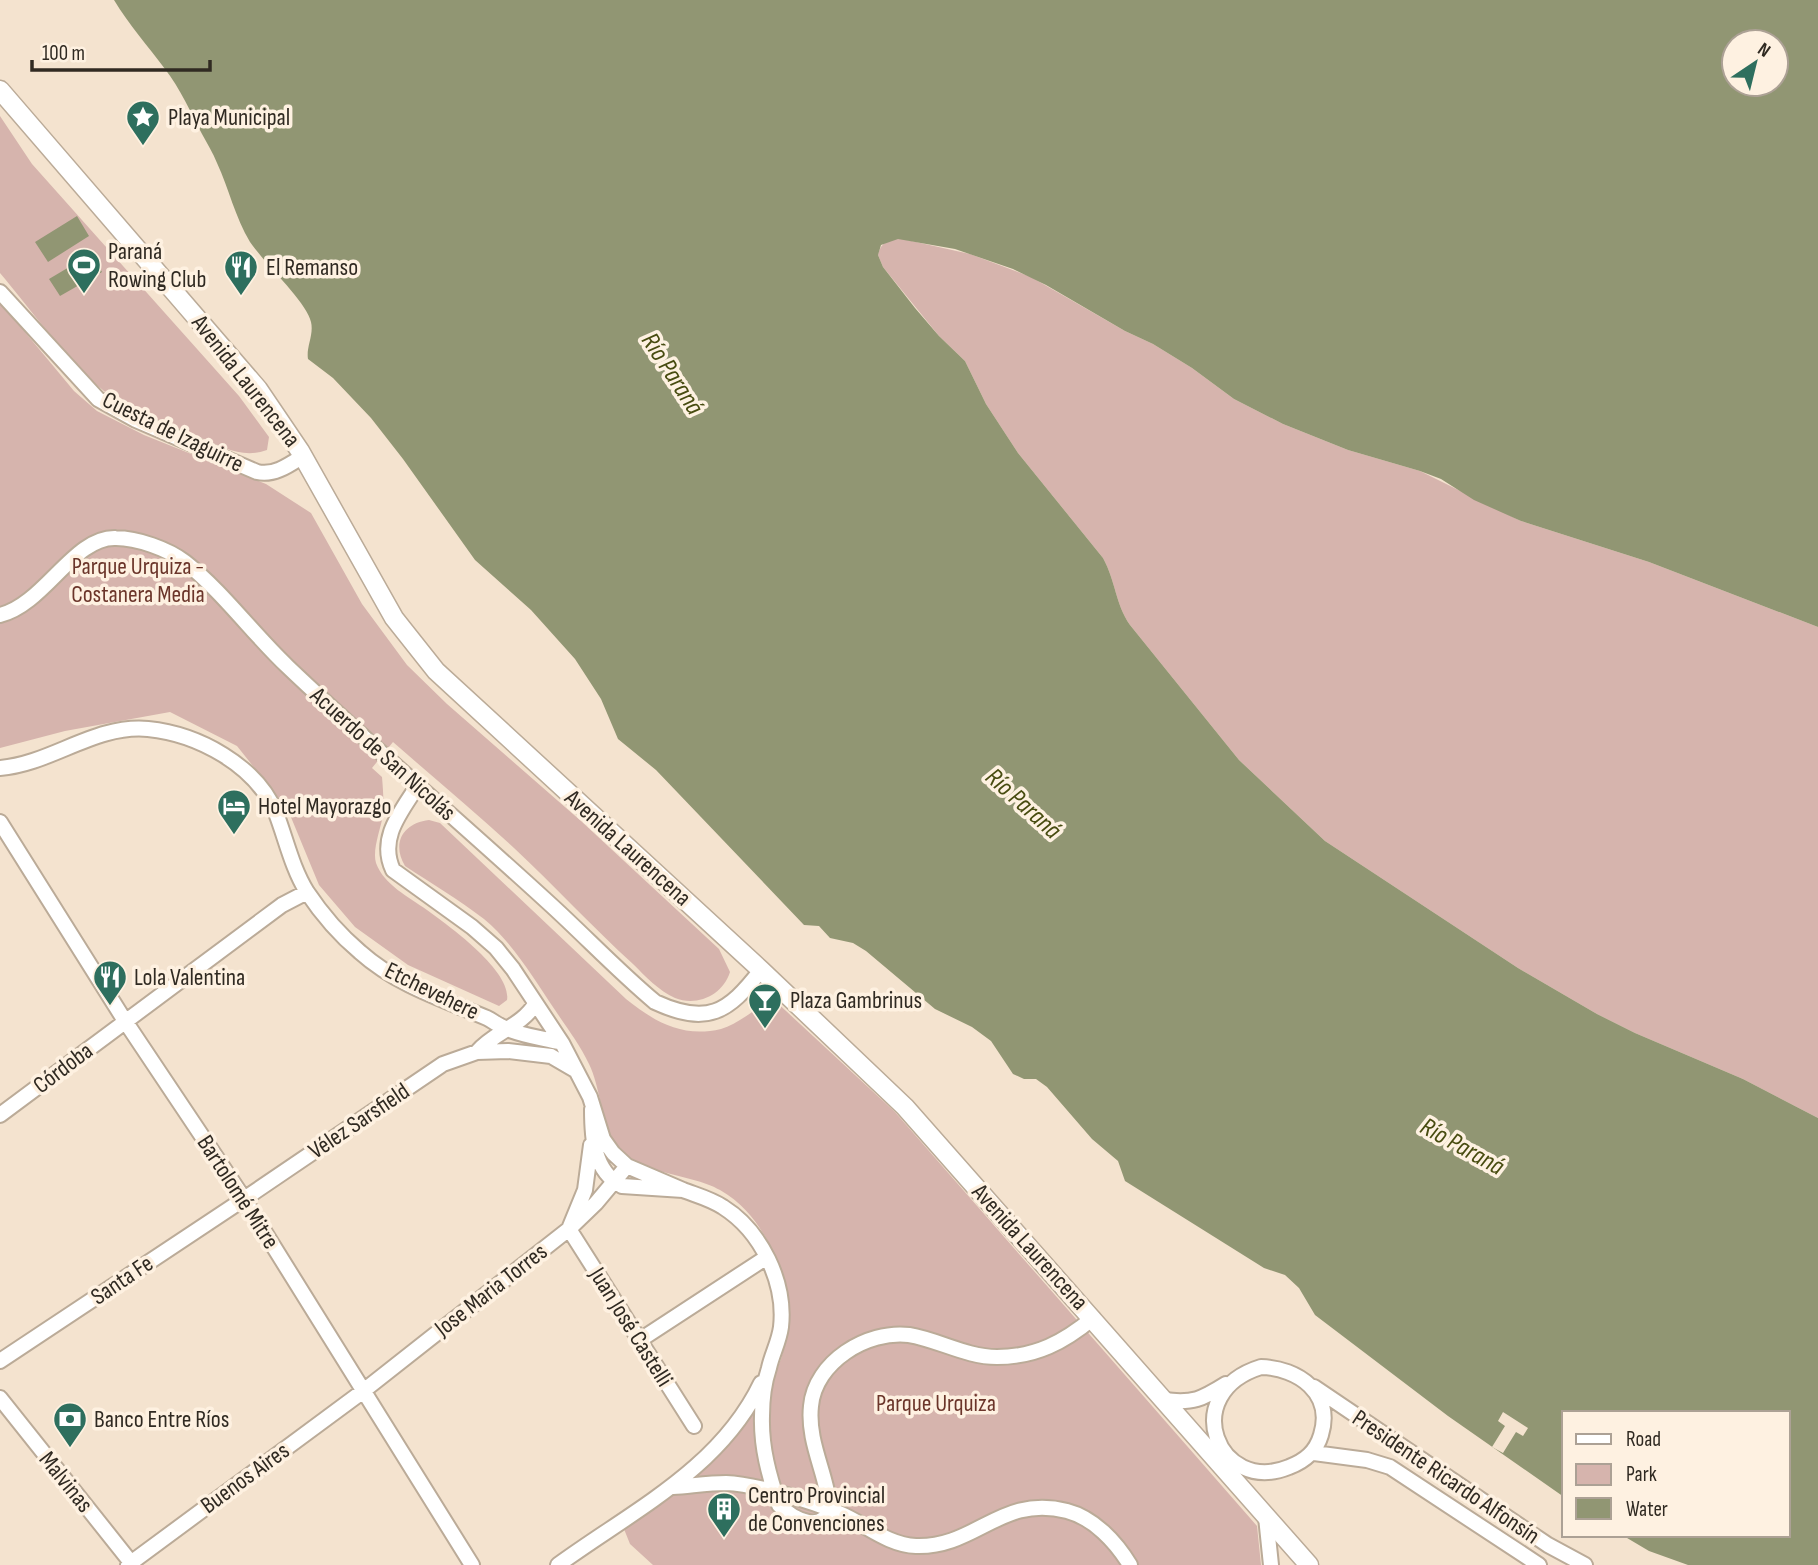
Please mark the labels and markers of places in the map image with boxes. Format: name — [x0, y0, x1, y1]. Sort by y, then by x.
place icon: Playa Municipal — [124, 98, 162, 147]
place label: Playa Municipal — [168, 103, 290, 132]
place label: Paraná Rowing Club — [108, 237, 206, 294]
sports icon: Paraná Rowing Club — [65, 246, 103, 295]
restaurant icon: El Remanso — [222, 248, 260, 297]
place label: El Remanso — [266, 253, 358, 282]
hotel icon: Hotel Mayorazgo — [215, 787, 253, 836]
place label: Hotel Mayorazgo — [258, 792, 391, 821]
restaurant icon: Lola Valentina — [91, 958, 129, 1007]
place label: Lola Valentina — [134, 963, 245, 992]
bar icon: Plaza Gambrinus — [746, 981, 784, 1030]
place label: Plaza Gambrinus — [790, 986, 922, 1015]
bank icon: Banco Entre Ríos — [51, 1400, 89, 1449]
place label: Banco Entre Ríos — [94, 1405, 229, 1434]
place label: Centro Provincial de Convenciones — [748, 1481, 885, 1538]
building icon: Centro Provincial de Convenciones — [705, 1490, 743, 1539]

